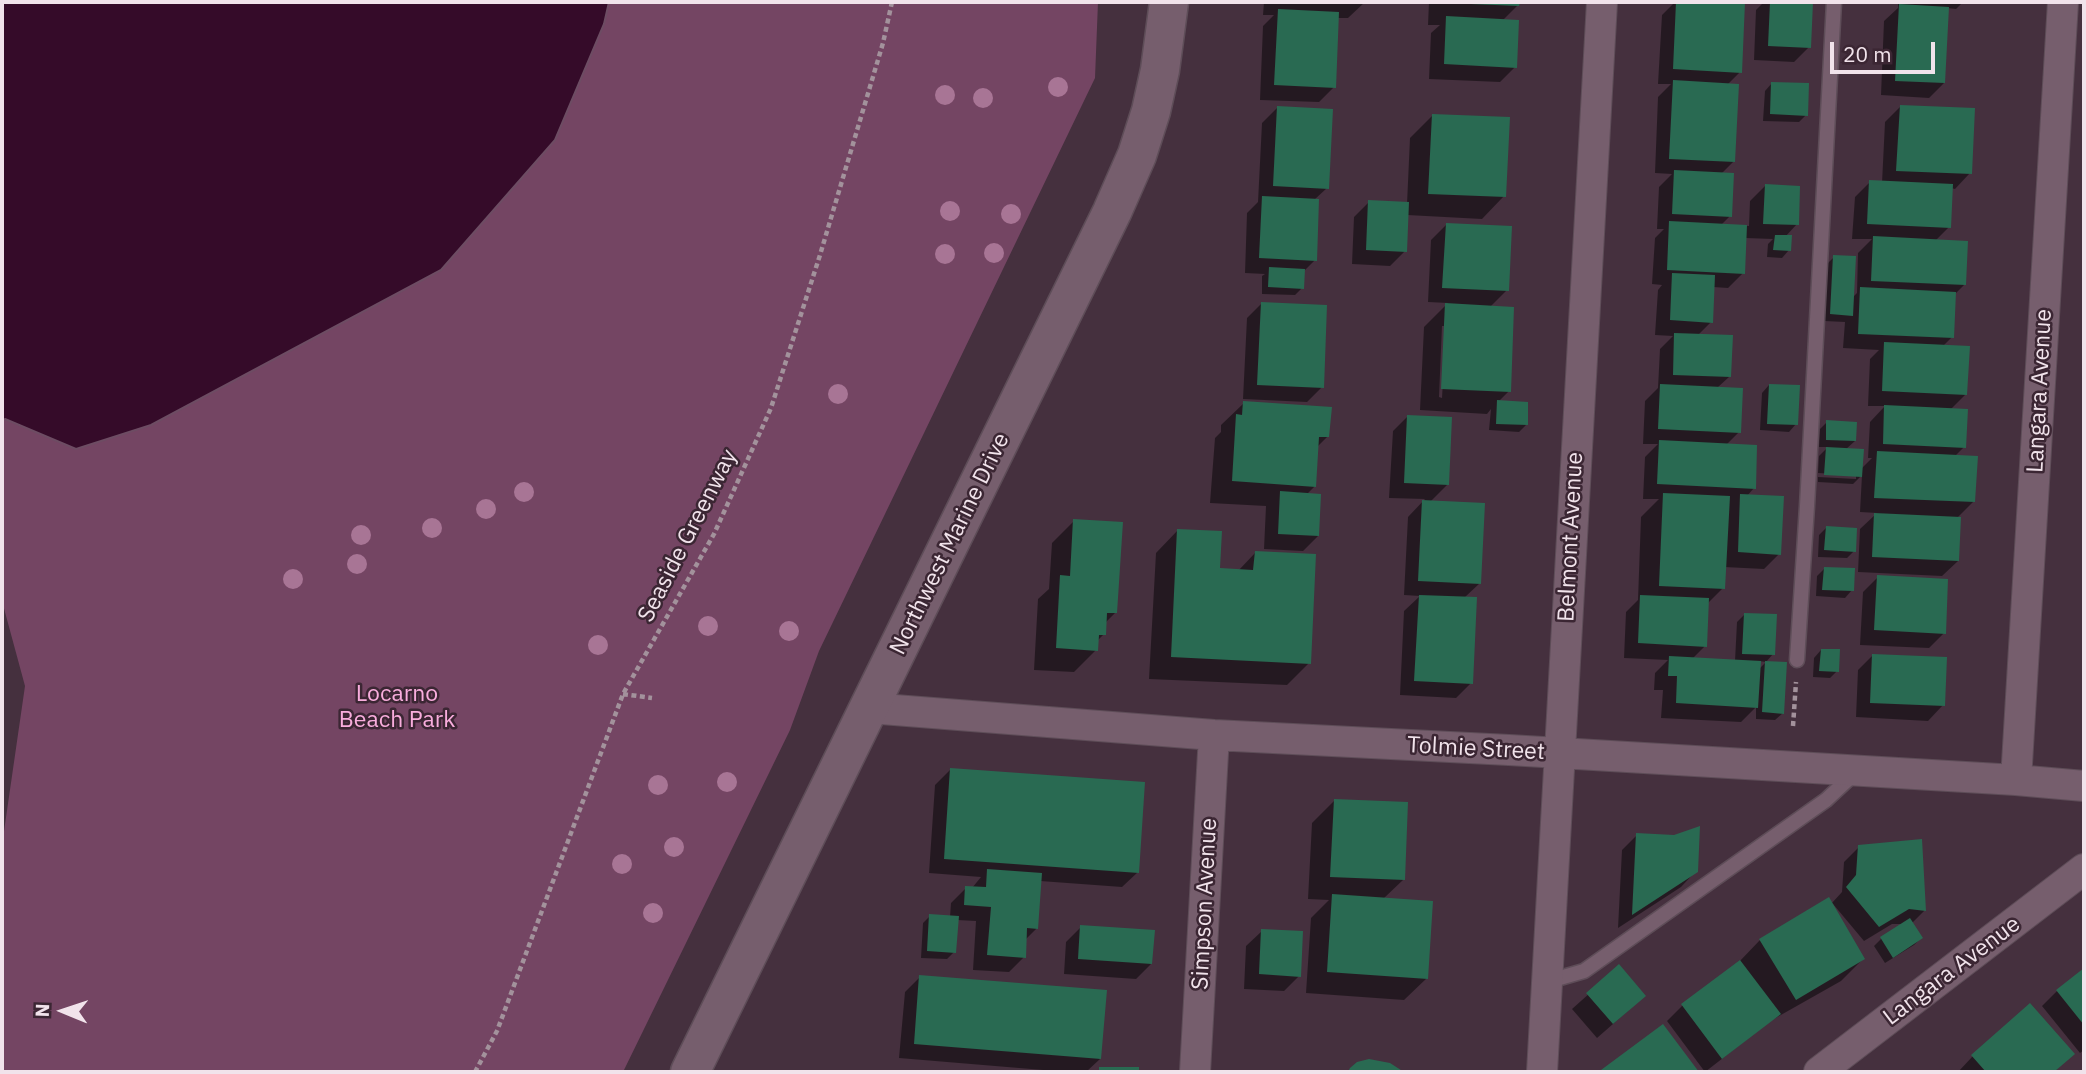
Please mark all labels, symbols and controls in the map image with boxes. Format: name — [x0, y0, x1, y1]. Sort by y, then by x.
scale bar — [1834, 28, 1939, 72]
text: 20 m — [1843, 40, 1892, 68]
street label: Langara Avenue — [2022, 308, 2058, 474]
street label: Northwest Marine Drive — [884, 429, 1016, 659]
street label: Seaside Greenway — [633, 445, 743, 627]
street label: Belmont Avenue — [1553, 451, 1589, 623]
park label: Locarno Beach Park — [339, 680, 455, 734]
street label: Tolmie Street — [1406, 732, 1546, 766]
street label: Simpson Avenue — [1187, 817, 1223, 991]
street label: Langara Avenue — [1878, 911, 2026, 1031]
north arrow — [28, 976, 98, 1046]
text: N — [30, 1003, 54, 1018]

